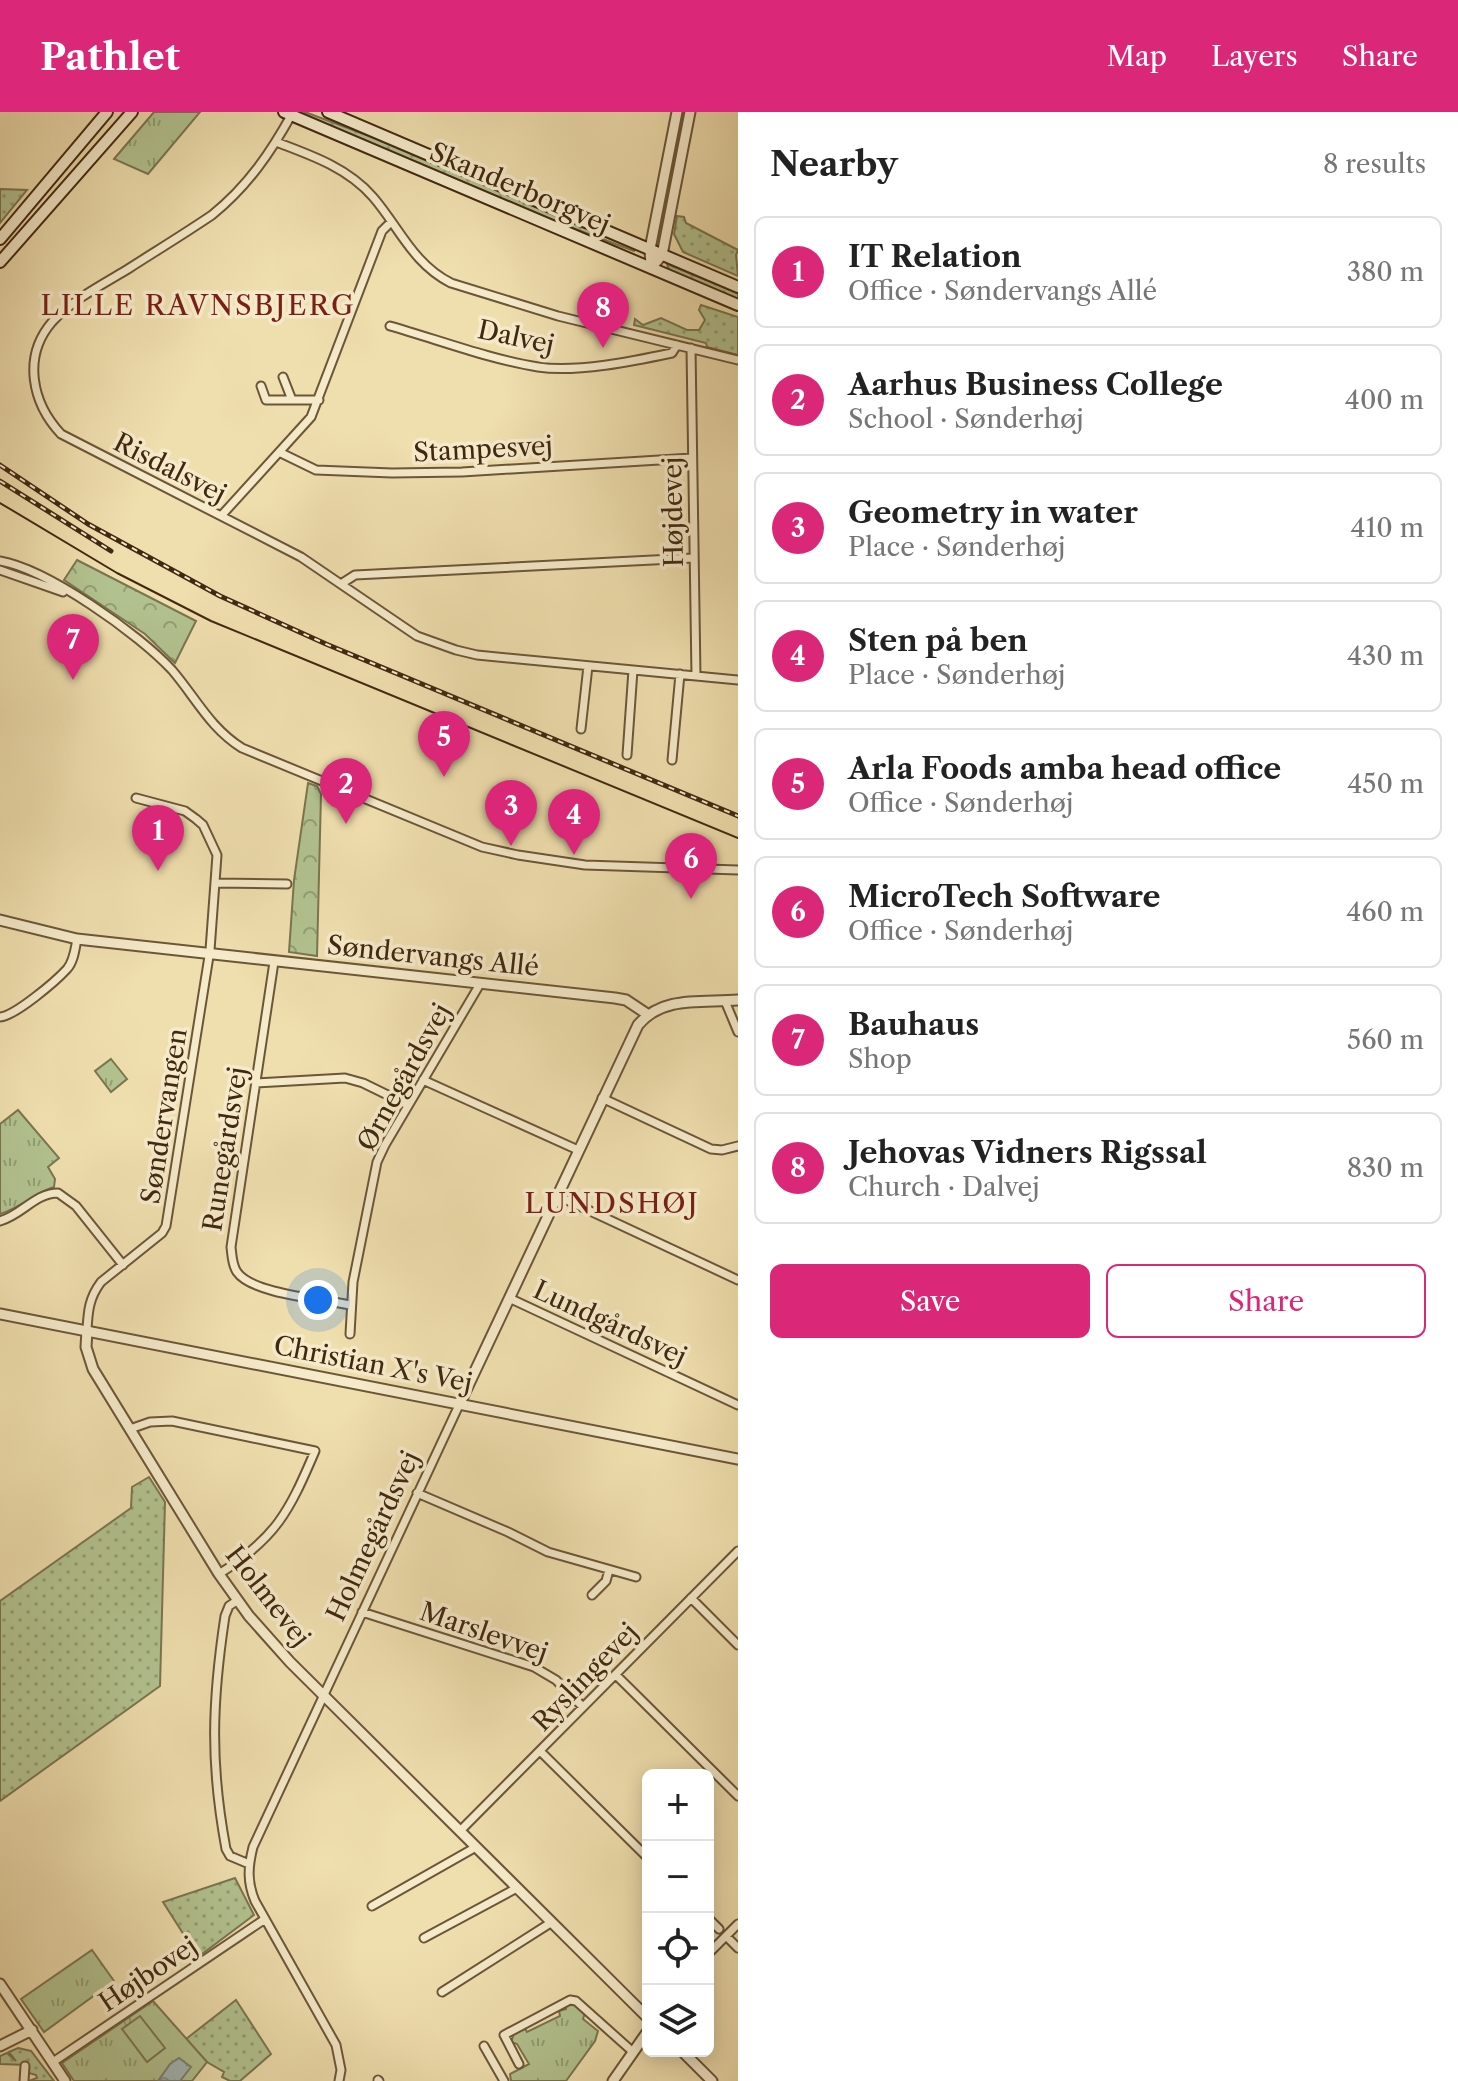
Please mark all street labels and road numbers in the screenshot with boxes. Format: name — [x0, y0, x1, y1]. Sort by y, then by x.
street label: Skanderborgvej — [425, 136, 615, 240]
street label: Dalvej — [475, 313, 557, 361]
street label: Risdalsvej — [108, 426, 232, 510]
street label: Stampesvej — [412, 429, 554, 469]
street label: Højdevej — [656, 456, 690, 568]
street label: Søndervangs Allé — [325, 929, 541, 983]
street label: Ørnegårdsvej — [350, 998, 458, 1156]
street label: Søndervangen — [134, 1026, 194, 1206]
street label: Runegårdsvej — [196, 1064, 254, 1234]
street label: Lundgårdsvej — [528, 1274, 692, 1372]
street label: Christian X's Vej — [271, 1329, 475, 1399]
street label: Holmegårdsvej — [320, 1446, 426, 1626]
street label: Holmevej — [219, 1539, 317, 1653]
street label: Marslevvej — [416, 1595, 552, 1669]
street label: Ryslingevej — [525, 1616, 645, 1738]
street label: Højbovej — [93, 1930, 203, 2018]

